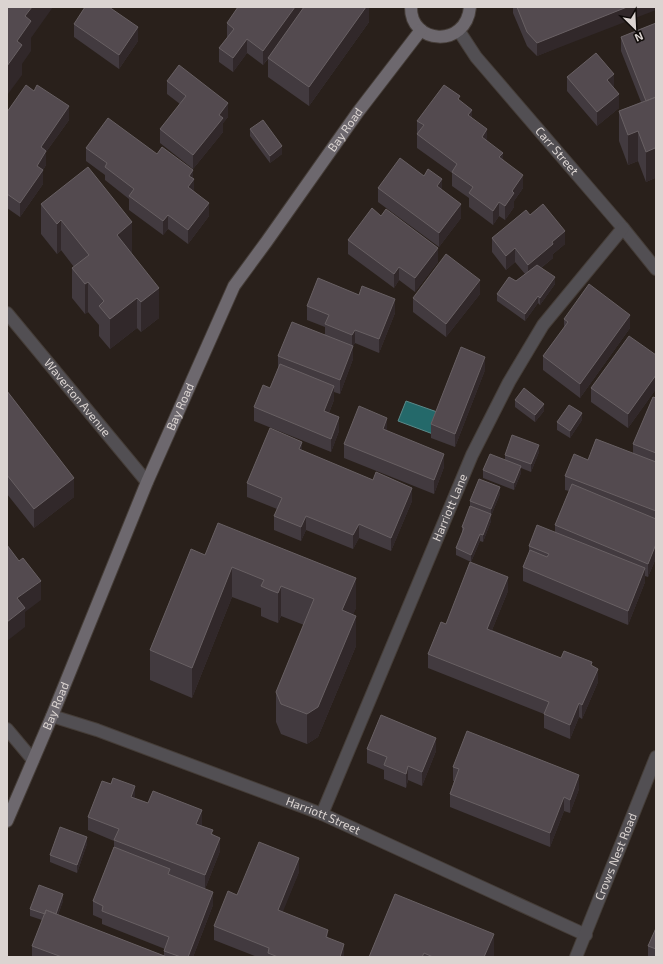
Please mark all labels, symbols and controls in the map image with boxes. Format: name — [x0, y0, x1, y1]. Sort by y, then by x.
north arrow — [615, 8, 655, 48]
text: N — [633, 30, 646, 45]
street label: Bay Road — [324, 105, 365, 154]
street label: Carr Street — [533, 123, 582, 178]
street label: Waverton Avenue — [42, 355, 114, 439]
street label: Bay Road — [163, 381, 196, 432]
street label: Harriott Lane — [429, 471, 469, 543]
street label: Bay Road — [39, 680, 71, 732]
street label: Harriott Street — [284, 793, 363, 837]
street label: Crows Nest Road — [591, 811, 639, 902]

